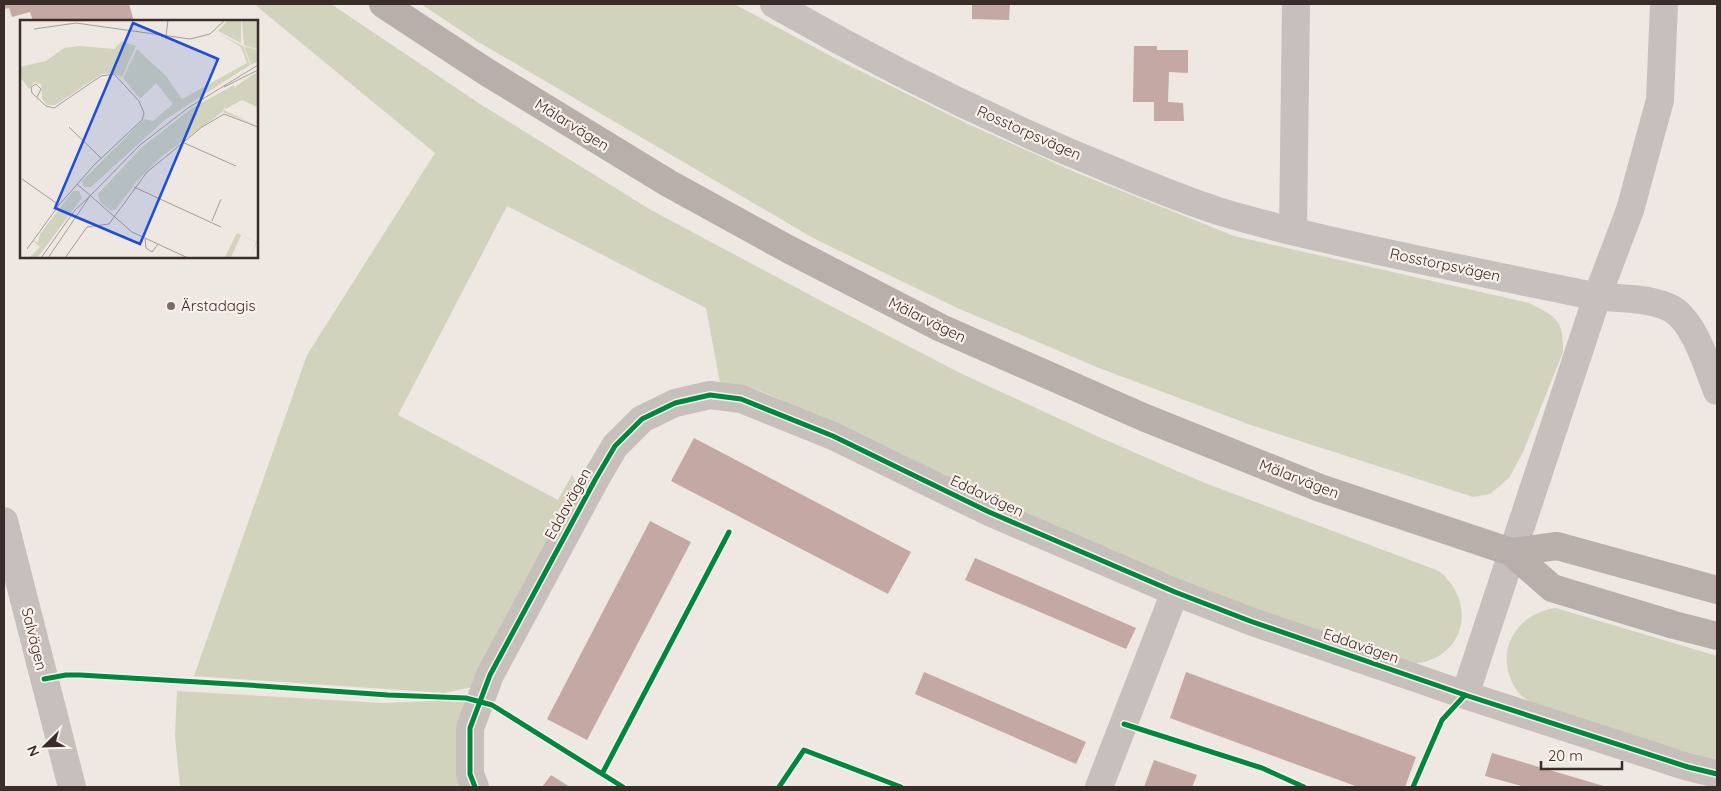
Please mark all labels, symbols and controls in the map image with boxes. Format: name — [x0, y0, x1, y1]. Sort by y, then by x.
inset map — [20, 20, 258, 258]
street label: Mälarvägen — [532, 94, 613, 155]
street label: Rosstorpsvägen — [974, 101, 1084, 164]
street label: Rosstorpsvägen — [1388, 244, 1502, 285]
street label: Mälarvägen — [885, 293, 969, 346]
place label: Ärstadagis — [181, 296, 255, 315]
marker: Ärstadagis — [165, 300, 177, 312]
street label: Mälarvägen — [1257, 455, 1342, 502]
street label: Eddavägen — [540, 465, 595, 543]
street label: Eddavägen — [948, 470, 1027, 521]
street label: Salvägen — [18, 606, 51, 672]
street label: Eddavägen — [1321, 624, 1401, 667]
north arrow — [20, 721, 70, 771]
scale bar — [1541, 738, 1622, 770]
text: N — [23, 743, 43, 759]
text: 20 m — [1548, 746, 1583, 765]

